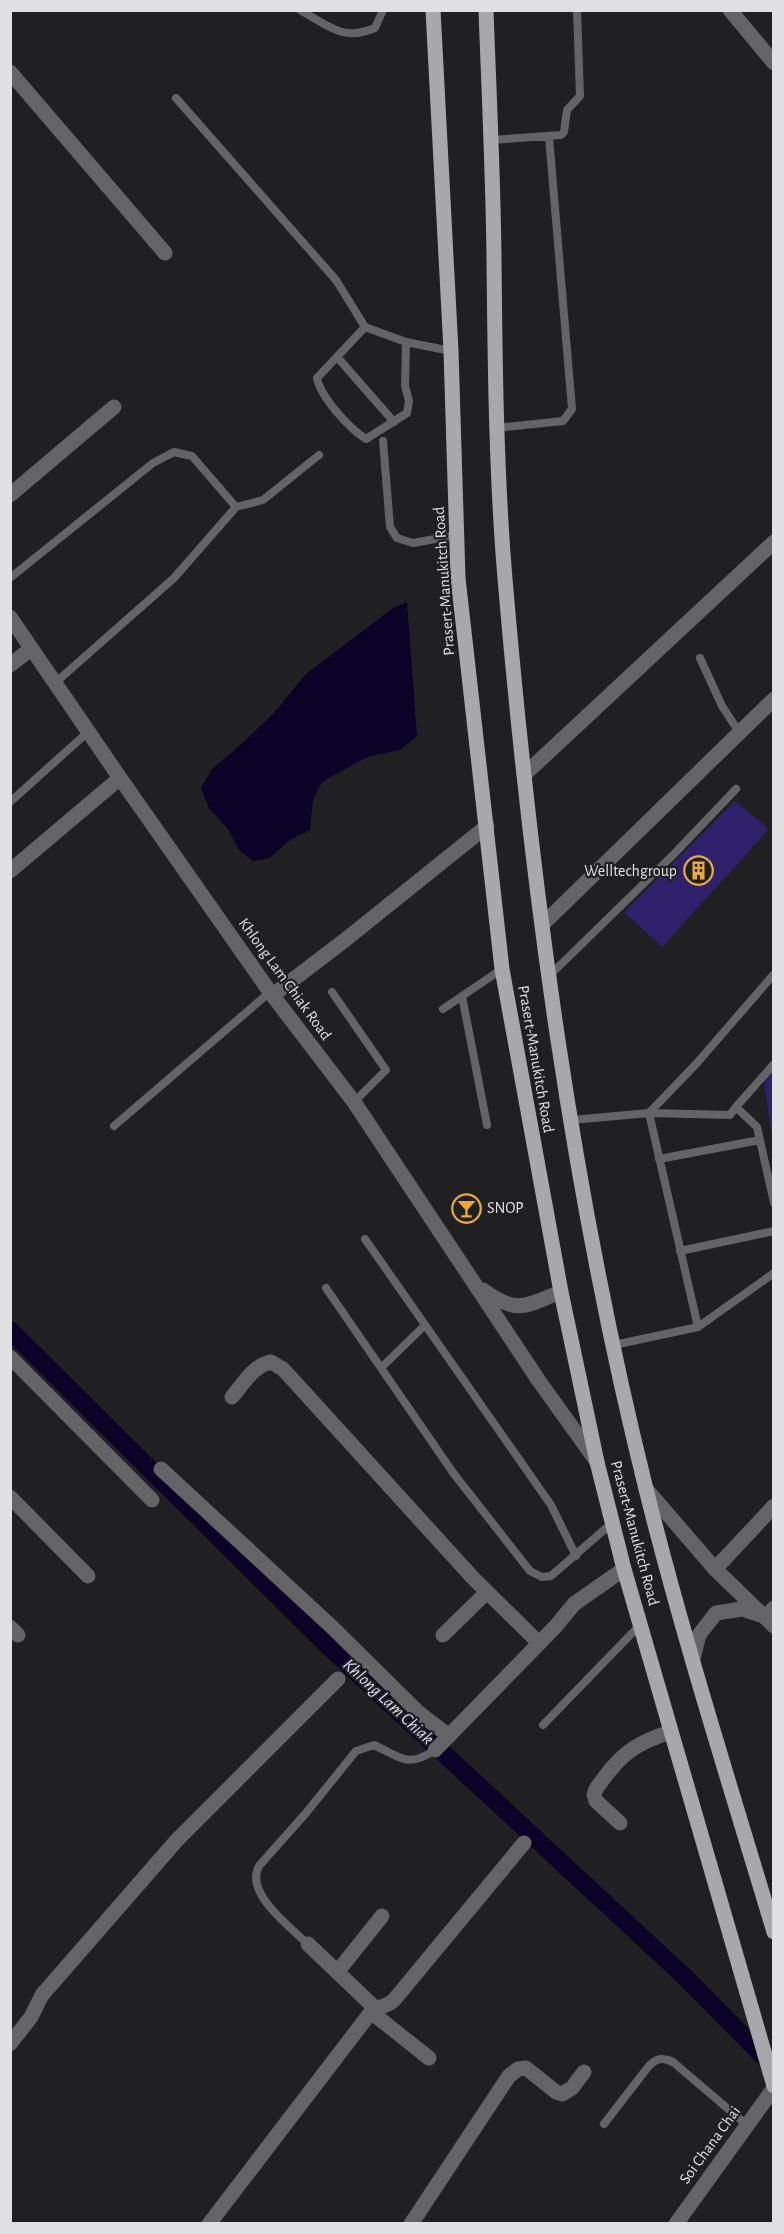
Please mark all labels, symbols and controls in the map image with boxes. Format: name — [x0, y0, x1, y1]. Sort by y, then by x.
street label: Prasert-Manukitch Road — [431, 506, 457, 656]
building icon: Welltechgroup — [682, 855, 714, 887]
place label: Welltechgroup — [584, 863, 677, 879]
street label: Khlong Lam Chiak Road — [236, 915, 334, 1043]
street label: Prasert-Manukitch Road — [515, 984, 557, 1134]
bar icon: SNOP — [450, 1192, 482, 1224]
place label: SNOP — [487, 1200, 524, 1216]
street label: Prasert-Manukitch Road — [608, 1459, 662, 1607]
water label: Khlong Lam Chiak — [339, 1656, 437, 1748]
street label: Soi Chana Chai — [677, 2103, 743, 2187]

